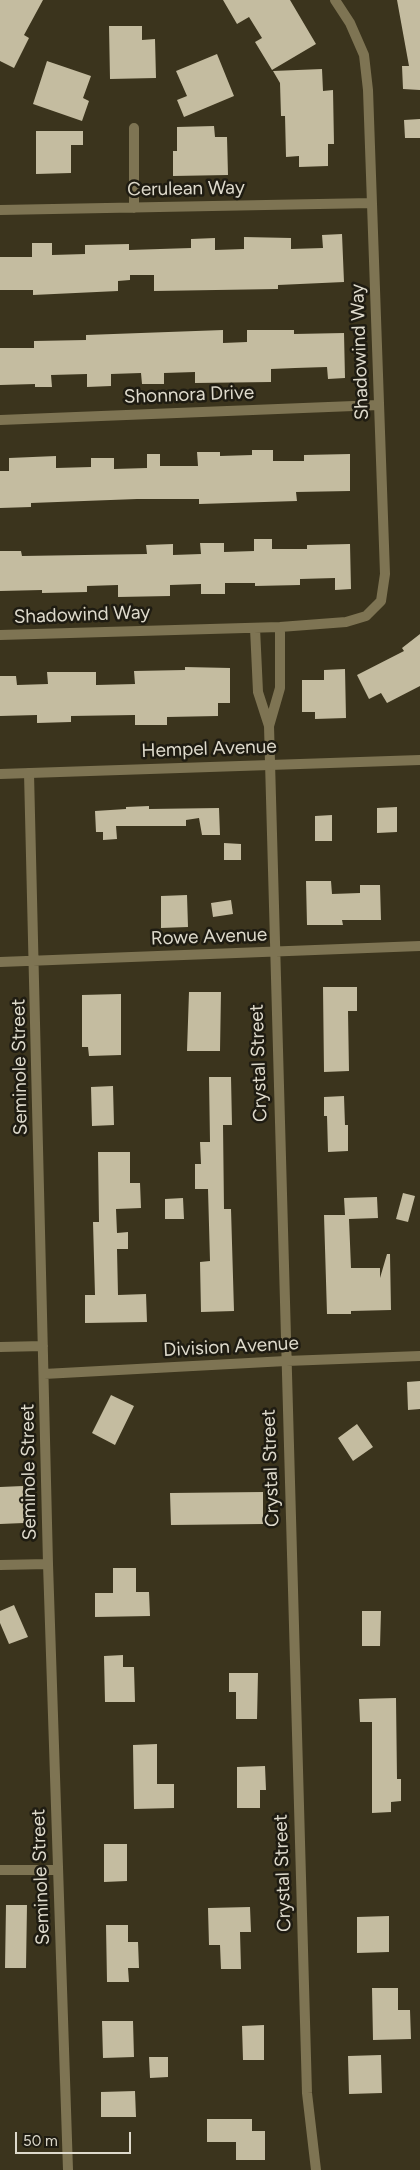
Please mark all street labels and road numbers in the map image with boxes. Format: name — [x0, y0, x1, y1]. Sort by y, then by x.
street label: Cerulean Way — [127, 177, 245, 201]
street label: Shadowind Way — [346, 283, 374, 421]
street label: Shonnora Drive — [124, 381, 254, 409]
street label: Shadowind Way — [13, 601, 151, 629]
street label: Hempel Avenue — [141, 735, 277, 763]
street label: Rowe Avenue — [150, 924, 268, 950]
street label: Seminole Street — [7, 998, 33, 1136]
street label: Crystal Street — [246, 1004, 272, 1122]
street label: Division Avenue — [163, 1332, 299, 1362]
street label: Seminole Street — [16, 1403, 42, 1541]
street label: Crystal Street — [258, 1409, 284, 1527]
street label: Seminole Street — [27, 1808, 55, 1946]
street label: Crystal Street — [270, 1814, 296, 1932]

